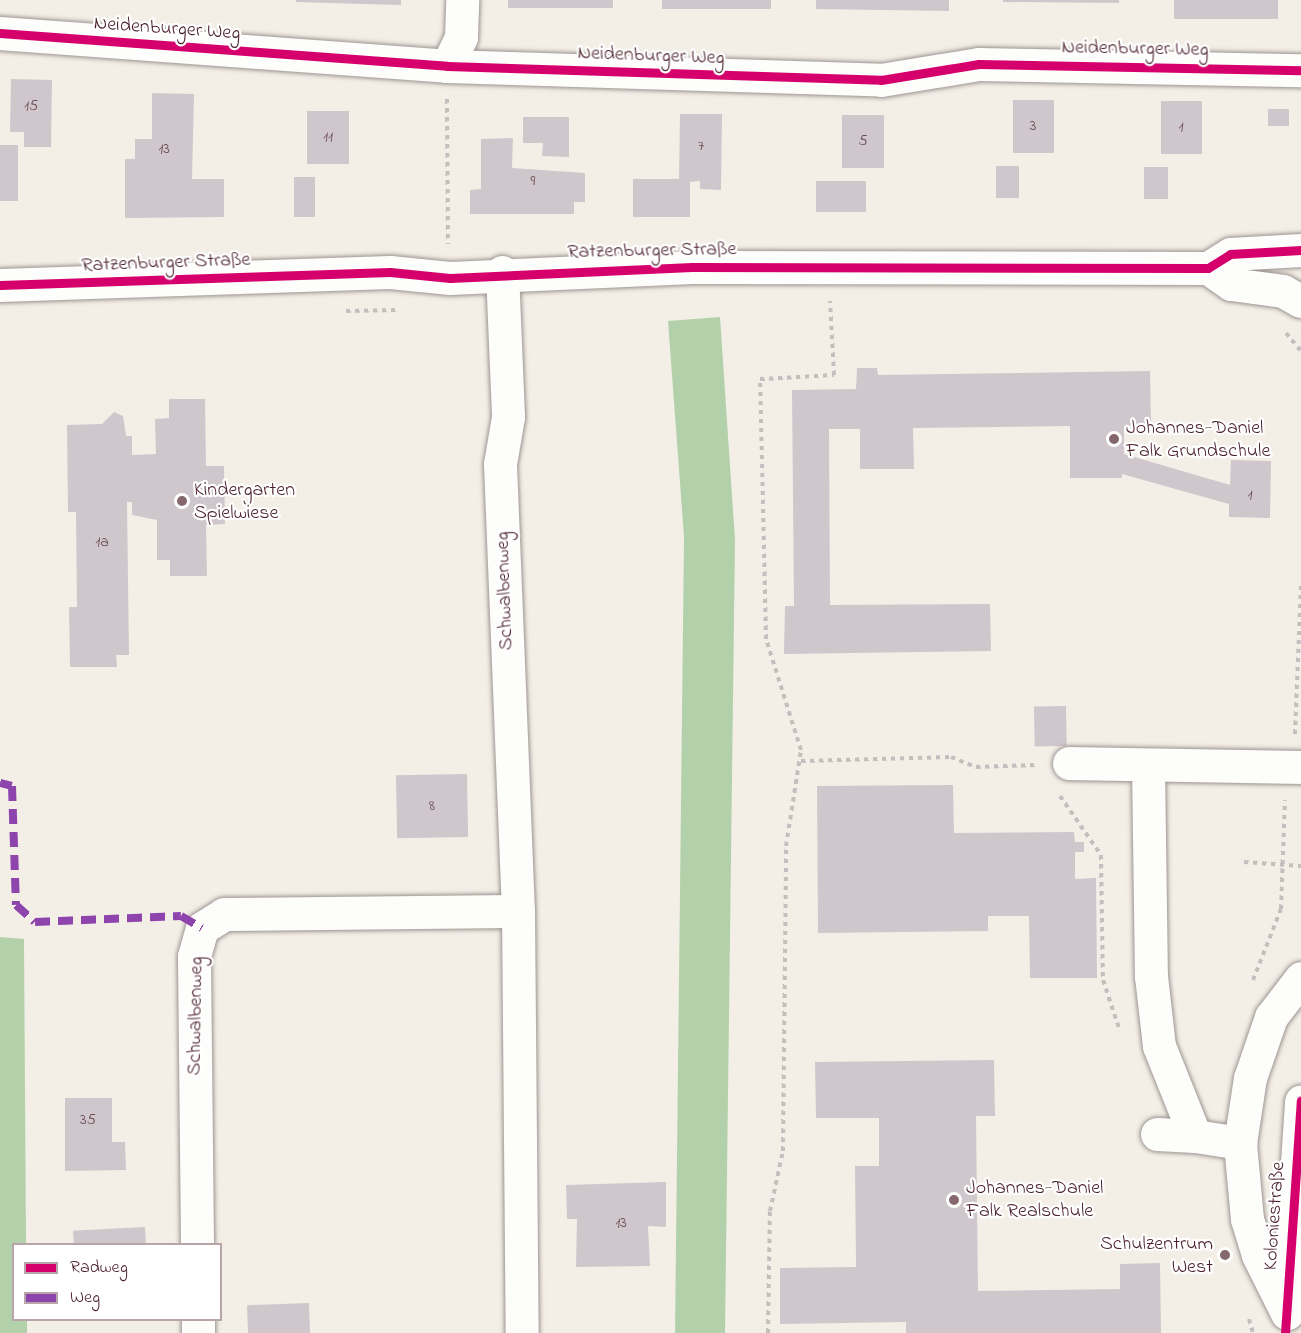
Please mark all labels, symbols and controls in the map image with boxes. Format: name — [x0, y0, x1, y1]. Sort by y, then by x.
street label: Neidenburger Weg — [93, 12, 241, 46]
street label: Neidenburger Weg — [1061, 36, 1209, 62]
street label: Neidenburger Weg — [577, 41, 725, 71]
house number: 15 — [24, 96, 38, 116]
house number: 3 — [1030, 116, 1036, 136]
house number: 1 — [1178, 117, 1184, 137]
house number: 11 — [323, 127, 333, 147]
house number: 5 — [858, 131, 868, 151]
house number: 7 — [698, 136, 704, 156]
house number: 13 — [158, 139, 170, 159]
house number: 9 — [531, 171, 535, 191]
street label: Ratzenburger Straße — [567, 238, 737, 264]
street label: Ratzenburger Straße — [81, 248, 251, 278]
place label: Johannes-Daniel Falk Grundschule — [1126, 416, 1270, 463]
marker: Johannes-Daniel Falk Grundschule — [1107, 432, 1121, 446]
place label: Kindergarten Spielwiese — [194, 478, 295, 525]
house number: 1 — [1247, 485, 1253, 505]
marker: Kindergarten Spielwiese — [175, 494, 189, 508]
street label: Schwalbenweg — [491, 531, 519, 651]
house number: 1a — [95, 532, 109, 552]
house number: 8 — [429, 796, 435, 816]
street label: Schwalbenweg — [183, 956, 209, 1076]
house number: 35 — [80, 1110, 96, 1130]
street label: Koloniestraße — [1259, 1161, 1291, 1271]
place label: Johannes-Daniel Falk Realschule — [966, 1176, 1103, 1223]
marker: Johannes-Daniel Falk Realschule — [947, 1193, 961, 1207]
house number: 13 — [615, 1213, 627, 1233]
place label: Schulzentrum West — [1100, 1232, 1213, 1279]
legend — [12, 1243, 222, 1321]
marker: Schulzentrum West — [1218, 1248, 1232, 1262]
text: Radweg — [70, 1255, 128, 1281]
text: Weg — [70, 1285, 100, 1311]

